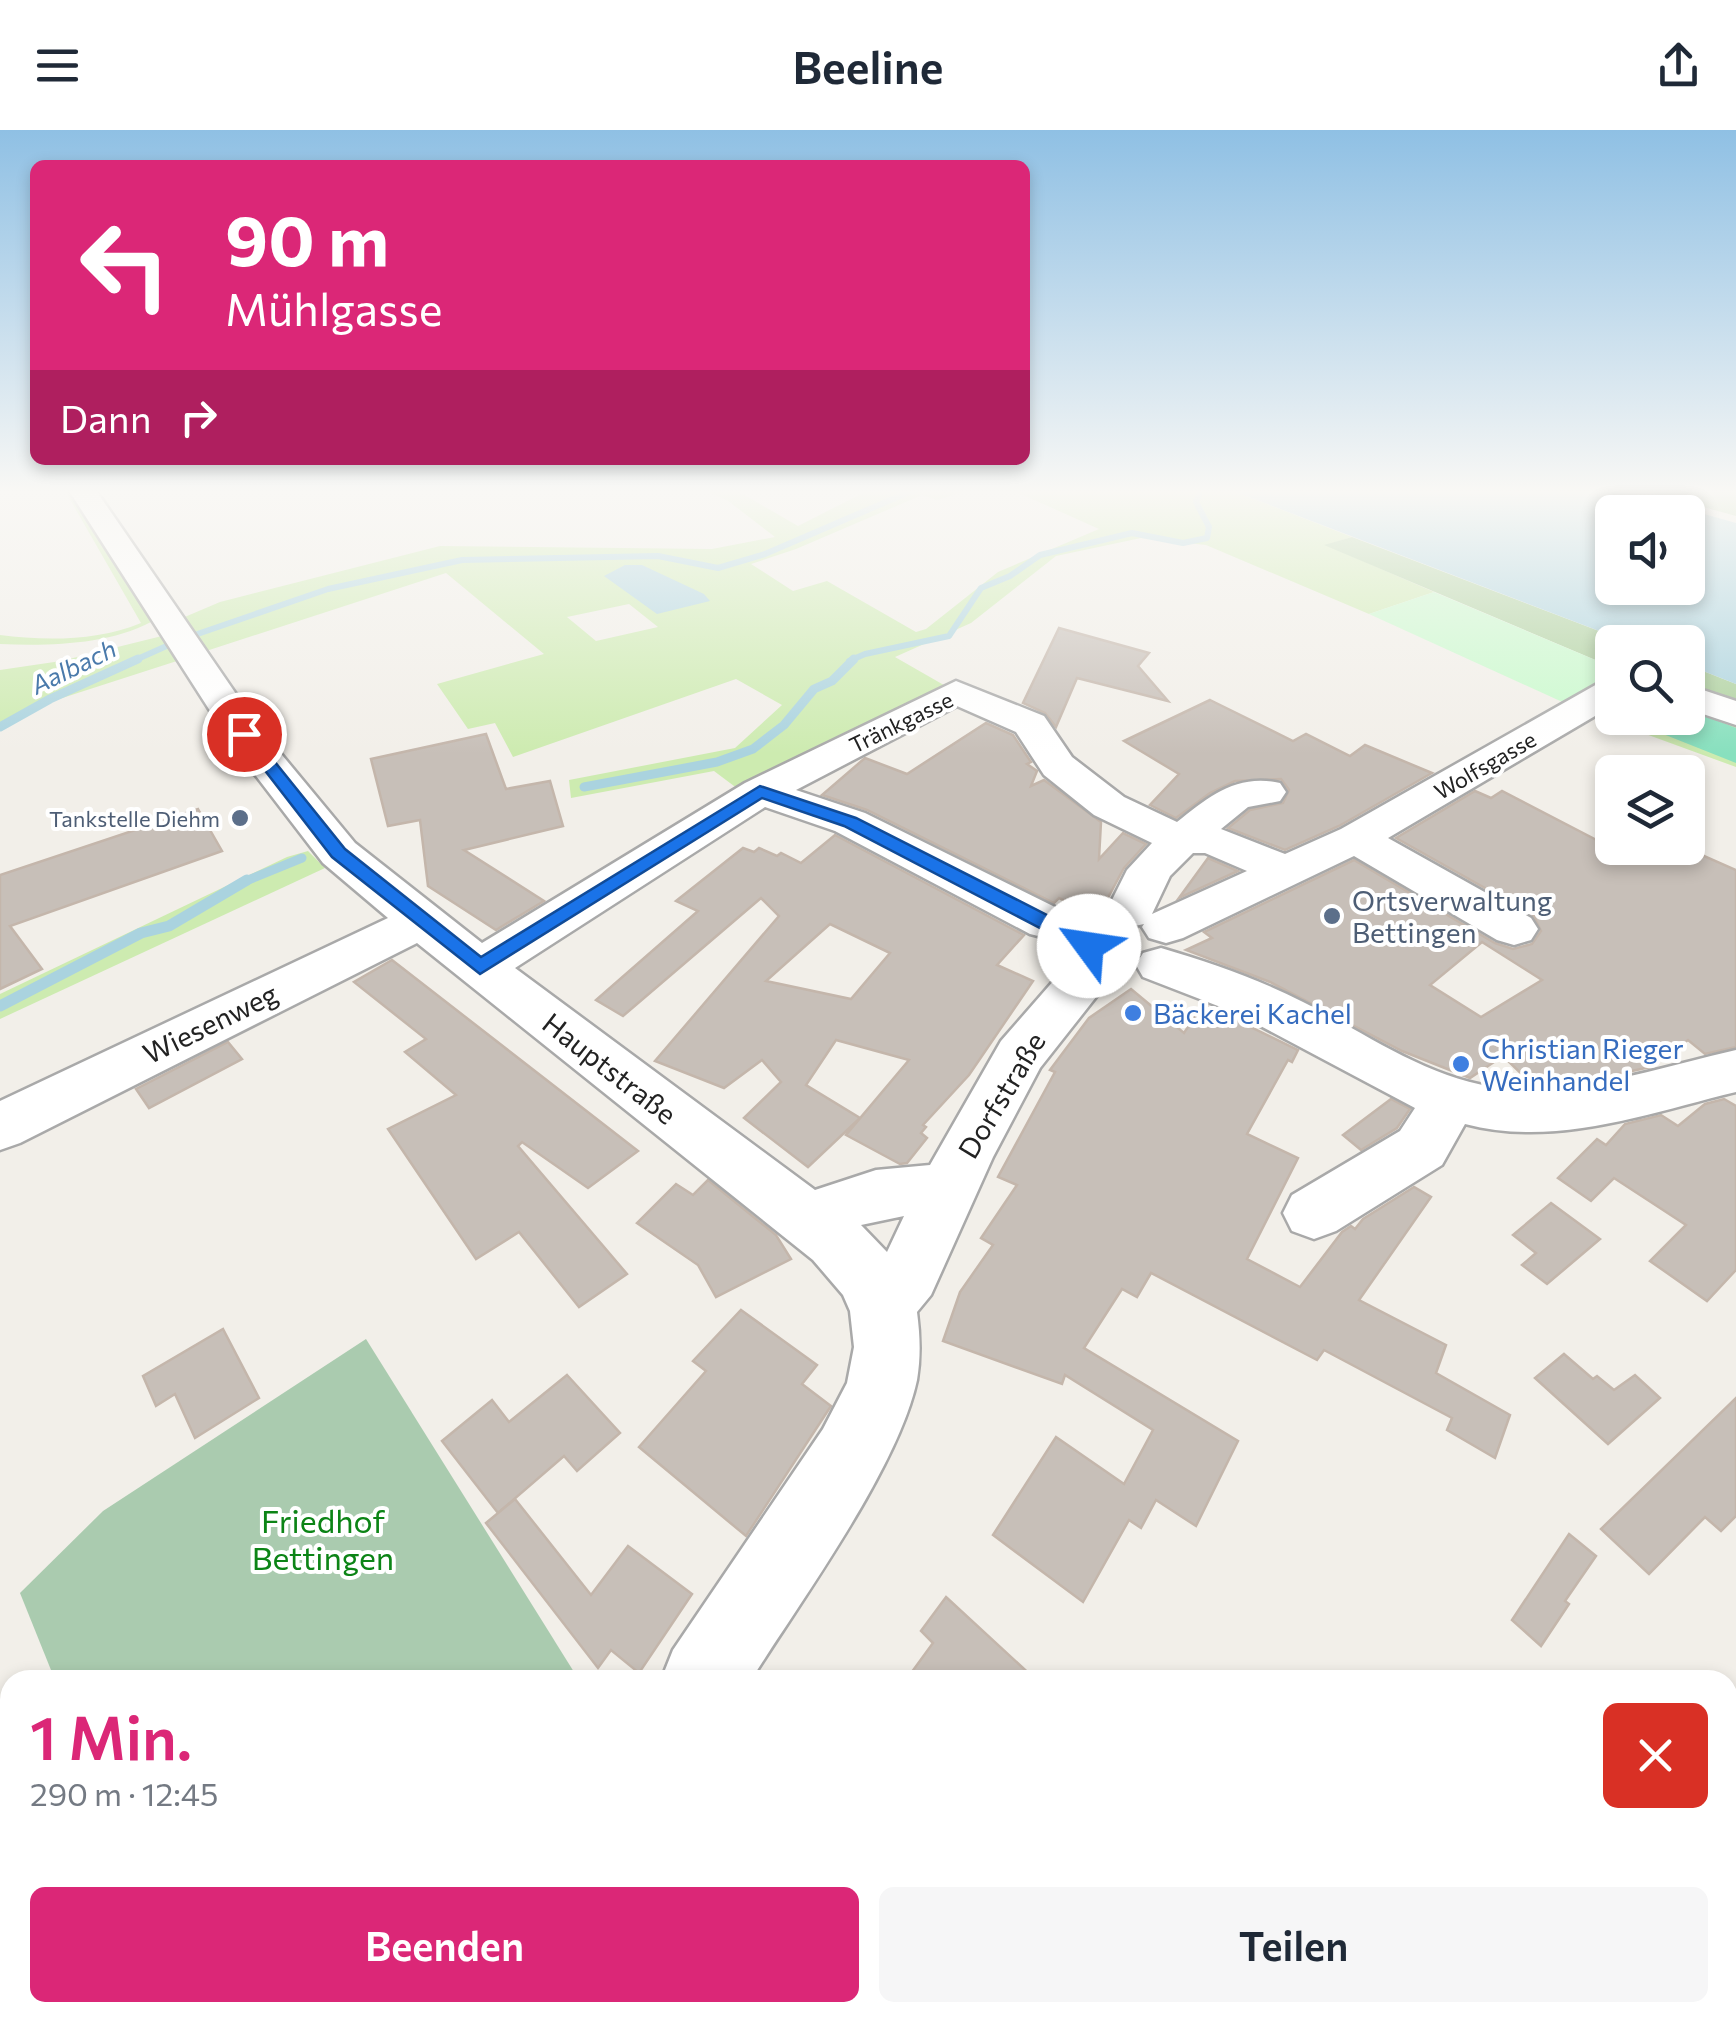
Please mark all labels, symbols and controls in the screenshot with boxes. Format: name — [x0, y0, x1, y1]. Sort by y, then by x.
icon: menu — [30, 38, 85, 93]
text: Beeline — [793, 38, 943, 93]
icon: share — [1651, 38, 1706, 93]
text: 90 m — [225, 195, 389, 280]
icon: left — [60, 200, 190, 330]
text: Mühlgasse — [225, 280, 443, 335]
icon: right — [171, 390, 226, 445]
text: Dann — [60, 394, 151, 441]
map controls — [1595, 495, 1705, 865]
button: sound — [1595, 495, 1705, 605]
button: search — [1595, 625, 1705, 735]
water label: Aalbach — [25, 633, 120, 700]
street label: Tränkgasse — [845, 685, 957, 759]
pin — [202, 692, 287, 777]
icon: arrive — [217, 707, 272, 762]
street label: Wolfsgasse — [1429, 725, 1541, 805]
button: layers — [1595, 755, 1705, 865]
place label: Tankstelle Diehm — [49, 805, 220, 832]
marker: Tankstelle Diehm — [229, 807, 251, 829]
place label: Ortsverwaltung Bettingen — [1352, 883, 1552, 949]
position arrow — [1037, 894, 1141, 998]
marker: Ortsverwaltung Bettingen — [1321, 905, 1343, 927]
street label: Wiesenweg — [137, 976, 283, 1070]
place label: Bäckerei Kachel — [1153, 996, 1352, 1030]
marker: Bäckerei Kachel — [1122, 1002, 1144, 1024]
street label: Hauptstraße — [536, 1005, 684, 1131]
street label: Dorfstraße — [950, 1026, 1052, 1164]
place label: Christian Rieger Weinhandel — [1481, 1031, 1684, 1097]
marker: Christian Rieger Weinhandel — [1450, 1053, 1472, 1075]
park label: Friedhof Bettingen — [252, 1500, 394, 1577]
text: 1 Min. — [30, 1699, 192, 1772]
button: close — [1603, 1703, 1708, 1808]
text: 290 m · 12:45 — [30, 1773, 218, 1813]
button: Beenden — [30, 1887, 859, 2002]
button: Teilen — [879, 1887, 1708, 2002]

